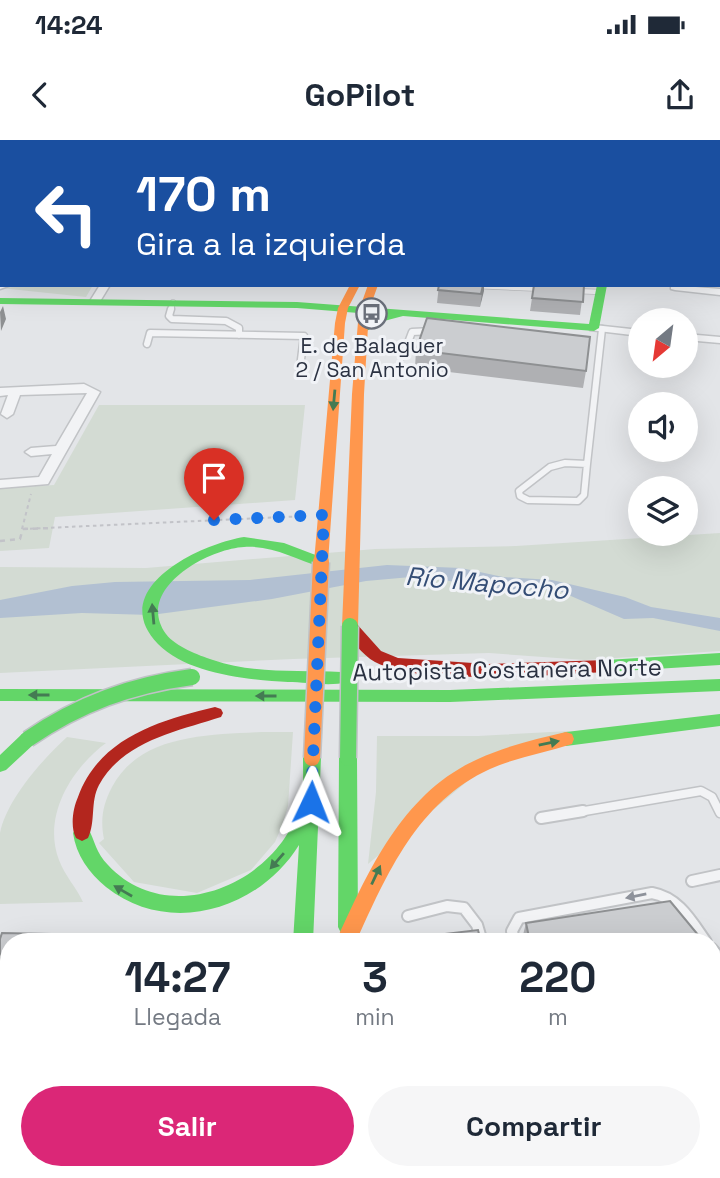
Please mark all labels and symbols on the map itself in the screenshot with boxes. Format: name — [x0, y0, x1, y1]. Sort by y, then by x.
bus stop icon: E. de Balaguer 2 / San Antonio — [355, 297, 389, 331]
north arrow — [628, 308, 698, 378]
place label: E. de Balaguer 2 / San Antonio — [295, 332, 449, 383]
one-way arrow — [328, 389, 339, 411]
pin — [184, 448, 244, 520]
water label: Río Mapocho — [404, 559, 571, 607]
one-way arrow — [147, 603, 158, 625]
street label: Autopista Costanera Norte — [352, 651, 662, 688]
one-way arrow — [28, 689, 50, 701]
one-way arrow — [255, 690, 277, 702]
one-way arrow — [538, 738, 560, 749]
position arrow — [274, 765, 348, 839]
one-way arrow — [269, 852, 285, 870]
one-way arrow — [370, 865, 382, 885]
one-way arrow — [114, 885, 133, 897]
one-way arrow — [625, 891, 647, 902]

